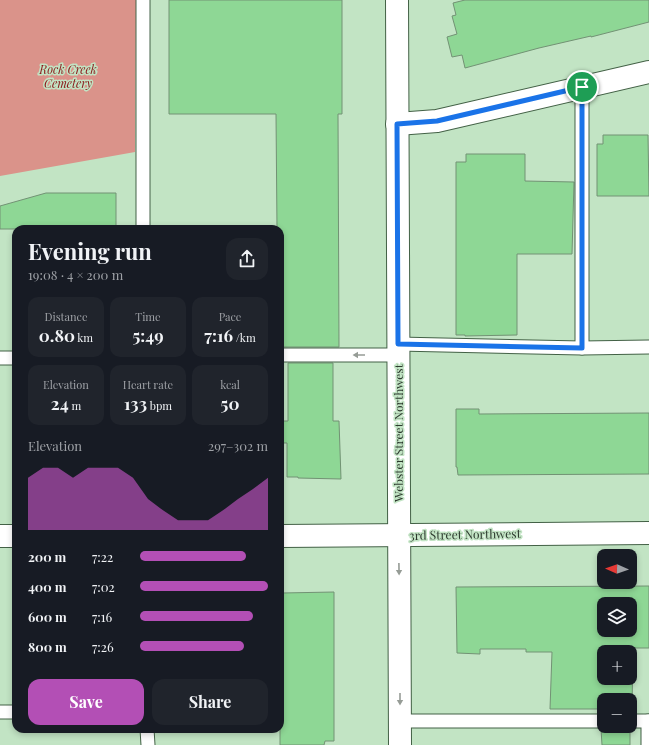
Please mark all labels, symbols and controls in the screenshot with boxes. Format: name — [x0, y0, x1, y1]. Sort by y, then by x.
park label: Rock Creek Cemetery — [38, 61, 97, 91]
pin — [565, 70, 599, 104]
icon: arrive — [571, 76, 593, 98]
text: Evening run — [28, 236, 152, 266]
button: share — [226, 238, 268, 280]
text: 19:08 · 4 × 200 m — [28, 266, 123, 283]
text: Distance — [45, 309, 87, 324]
text: Time — [135, 309, 161, 324]
text: Pace — [219, 309, 241, 324]
text: 0.80 — [39, 324, 75, 346]
text: 5:49 — [132, 324, 164, 346]
text: 7:16 — [204, 324, 233, 346]
text: km — [75, 330, 93, 345]
text: /km — [233, 330, 256, 345]
one-way arrow — [352, 352, 365, 358]
street label: Webster Street Northwest — [390, 363, 406, 503]
text: Elevation — [43, 377, 89, 392]
text: Heart rate — [123, 377, 173, 392]
text: kcal — [220, 377, 240, 392]
text: 24 — [51, 392, 69, 414]
text: 133 — [124, 392, 147, 414]
text: 50 — [221, 392, 239, 414]
text: m — [69, 398, 81, 413]
text: bpm — [147, 398, 172, 413]
text: Elevation — [28, 437, 82, 454]
text: 297–302 m — [208, 437, 268, 454]
street label: 3rd Street Northwest — [409, 525, 522, 543]
text: 200 m — [28, 548, 66, 565]
text: 7:22 — [92, 548, 113, 565]
north arrow — [597, 549, 637, 589]
map controls — [597, 549, 637, 733]
one-way arrow — [396, 563, 402, 576]
text: 400 m — [28, 578, 66, 595]
text: 7:02 — [92, 578, 115, 595]
button: layers — [597, 597, 637, 637]
text: 600 m — [28, 608, 67, 625]
text: 7:16 — [92, 608, 112, 625]
text: 800 m — [28, 638, 67, 655]
text: 7:26 — [92, 638, 114, 655]
button: + — [597, 645, 637, 685]
button: Save — [28, 679, 144, 725]
button: Share — [152, 679, 268, 725]
one-way arrow — [397, 693, 403, 706]
button: − — [597, 693, 637, 733]

